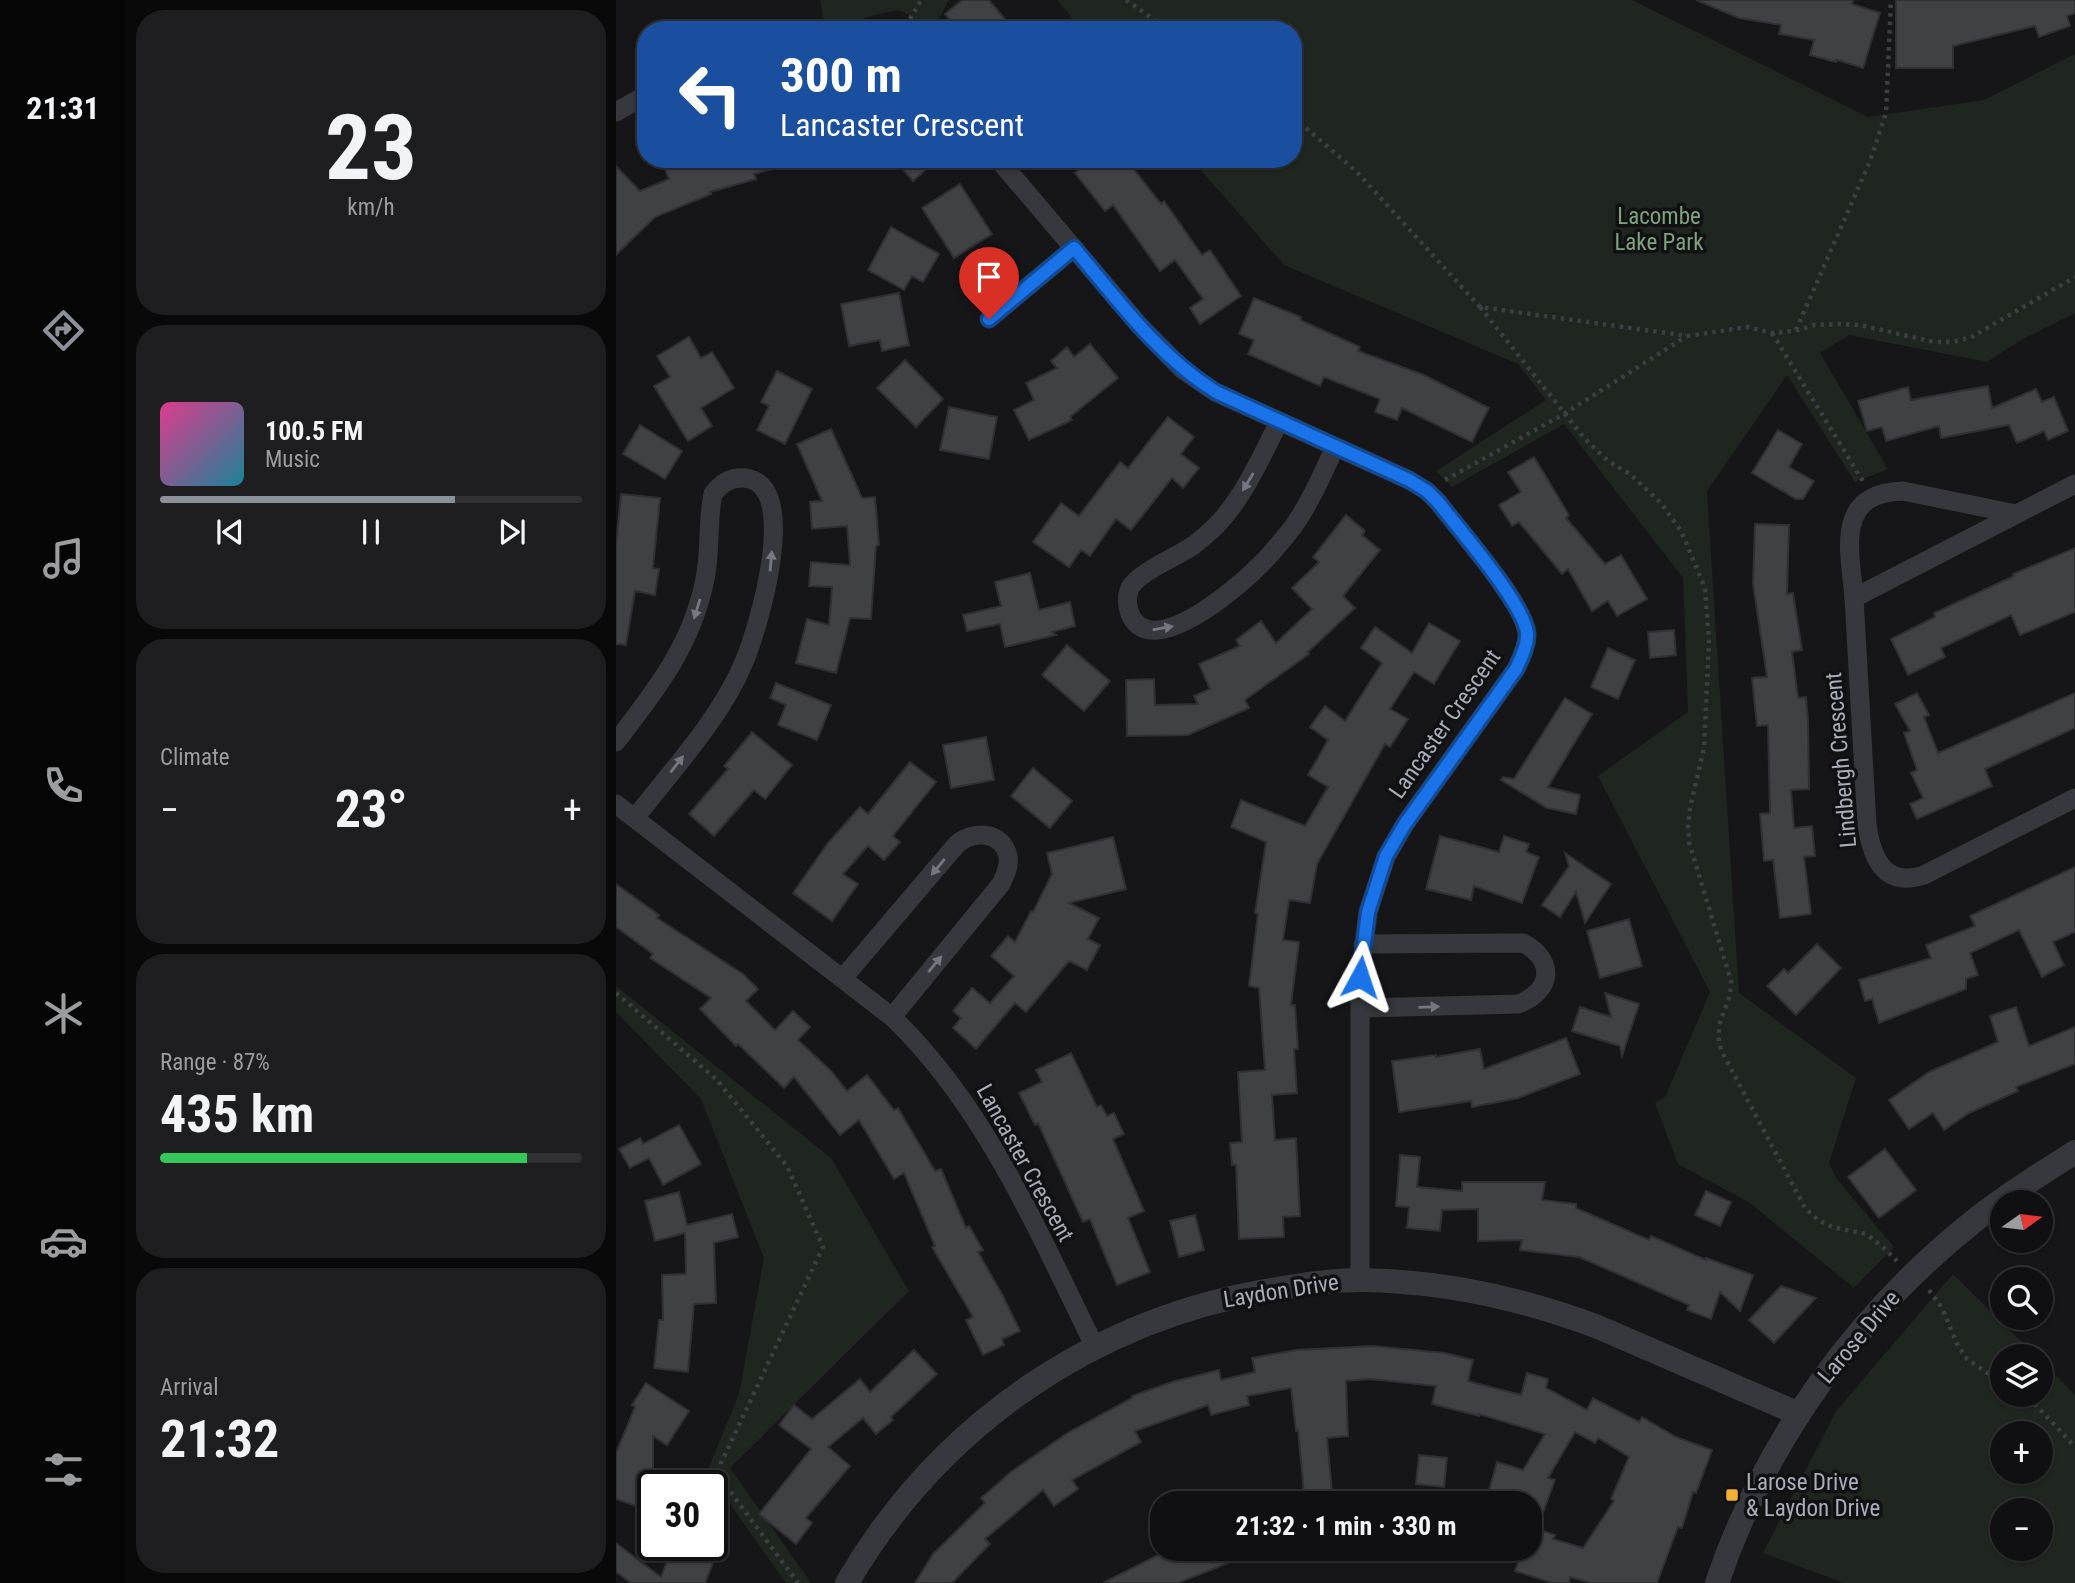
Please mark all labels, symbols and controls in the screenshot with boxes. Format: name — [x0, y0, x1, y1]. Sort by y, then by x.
text: 300 m — [780, 47, 902, 104]
icon: left — [665, 49, 756, 140]
text: 21:31 — [26, 89, 100, 127]
text: 23 — [325, 95, 417, 201]
text: Lancaster Crescent — [780, 106, 1024, 144]
text: km/h — [347, 194, 395, 221]
park label: Lacombe Lake Park — [1614, 203, 1704, 256]
pin — [959, 247, 1019, 319]
icon: arrive — [970, 258, 1008, 296]
icon: directions — [39, 306, 88, 355]
text: 100.5 FM — [265, 416, 363, 446]
text: Music — [265, 446, 320, 473]
one-way arrow — [1241, 472, 1254, 492]
icon: previous — [211, 513, 249, 551]
icon: pause — [352, 513, 390, 551]
icon: next — [493, 513, 531, 551]
icon: music — [39, 534, 88, 583]
one-way arrow — [765, 550, 776, 572]
one-way arrow — [691, 599, 701, 620]
one-way arrow — [1152, 622, 1174, 633]
street label: Lancaster Crescent — [1384, 644, 1506, 804]
street label: Lindbergh Crescent — [1820, 671, 1862, 849]
text: Climate — [160, 744, 230, 771]
one-way arrow — [669, 756, 684, 774]
icon: phone — [39, 761, 88, 810]
text: 23° — [335, 779, 407, 840]
text: − — [160, 788, 179, 832]
text: + — [563, 788, 582, 832]
one-way arrow — [931, 858, 946, 875]
position arrow — [1323, 940, 1397, 1014]
one-way arrow — [927, 956, 942, 973]
icon: climate — [39, 989, 88, 1038]
one-way arrow — [1418, 1001, 1440, 1012]
text: Range · 87% — [160, 1049, 270, 1076]
street label: Lancaster Crescent — [971, 1080, 1079, 1246]
text: 435 km — [160, 1084, 314, 1145]
north arrow — [1990, 1190, 2053, 1253]
map controls — [1990, 1190, 2053, 1561]
icon: car — [39, 1217, 88, 1266]
button: search — [1990, 1267, 2053, 1330]
street label: Laydon Drive — [1221, 1269, 1341, 1313]
street label: Larose Drive — [1812, 1285, 1906, 1389]
button: layers — [1990, 1344, 2053, 1407]
text: Arrival — [160, 1374, 219, 1401]
text: 21:32 — [160, 1409, 279, 1470]
button: + — [1990, 1421, 2053, 1484]
icon: filters — [39, 1445, 88, 1494]
place label: Larose Drive & Laydon Drive — [1746, 1469, 1880, 1522]
speed limit sign: 30 — [637, 1470, 728, 1561]
marker: Larose Drive & Laydon Drive — [1724, 1487, 1740, 1503]
button: − — [1990, 1498, 2053, 1561]
text: 21:32 · 1 min · 330 m — [1236, 1511, 1456, 1541]

